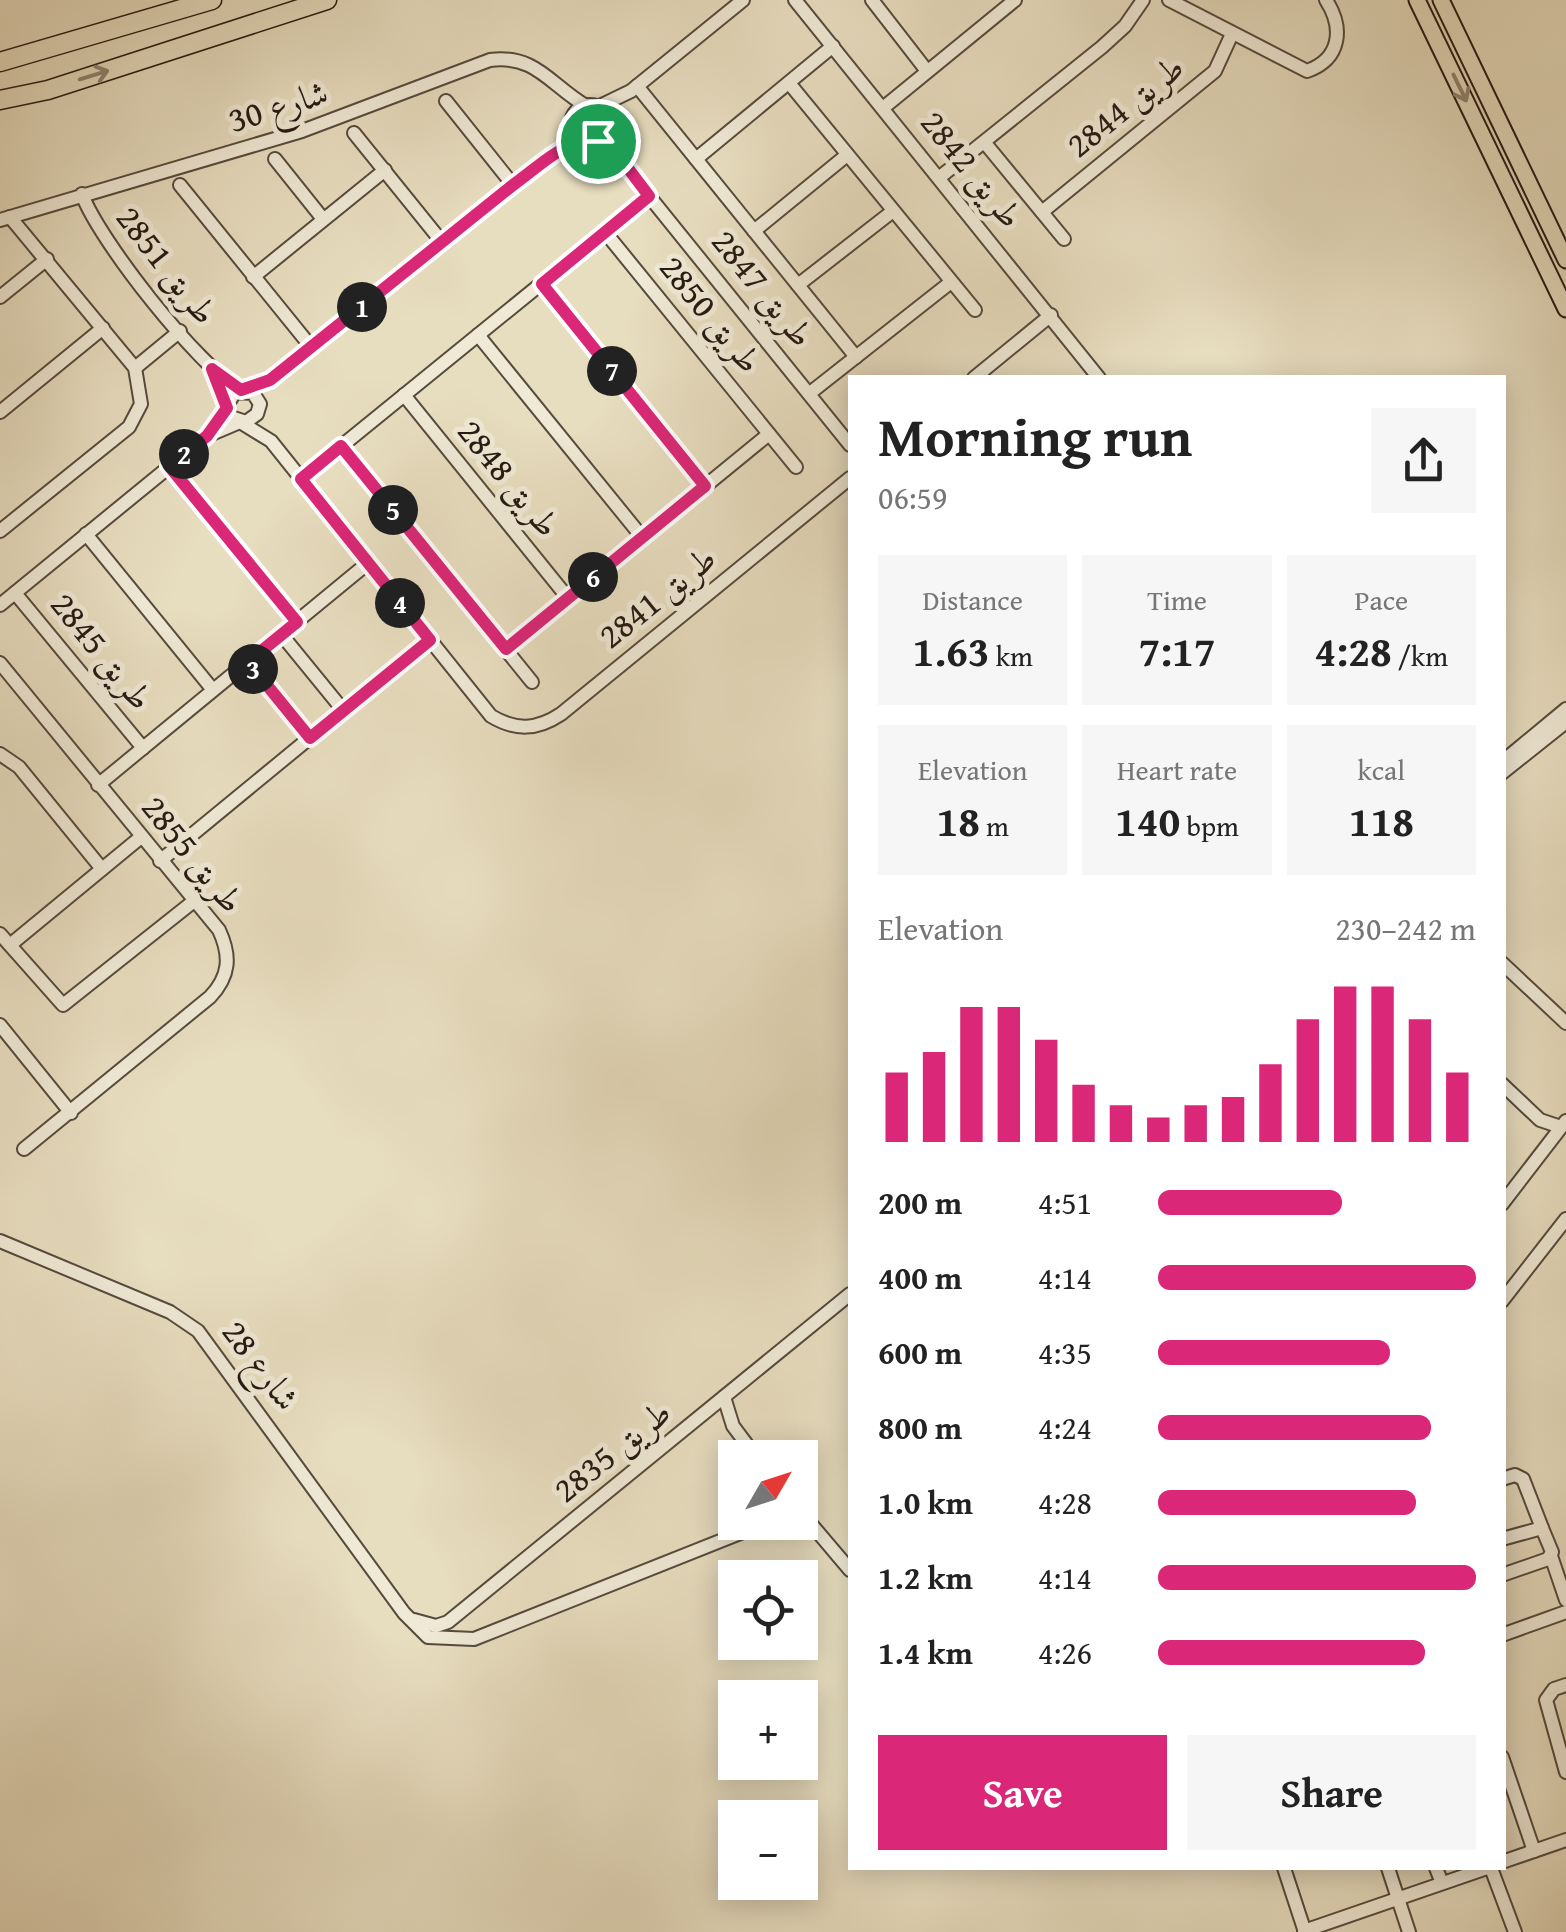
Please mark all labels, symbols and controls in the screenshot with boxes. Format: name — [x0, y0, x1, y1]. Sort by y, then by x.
street label: طريق 2844 — [1055, 42, 1195, 169]
one-way arrow — [78, 65, 110, 83]
street label: شارع 30 — [222, 66, 335, 149]
one-way arrow — [1452, 72, 1471, 102]
pin — [556, 99, 641, 184]
street label: طريق 2842 — [909, 99, 1036, 239]
icon: arrive — [571, 114, 626, 169]
street label: طريق 2851 — [104, 194, 230, 335]
street label: طريق 2847 — [700, 218, 827, 358]
street label: طريق 2850 — [648, 244, 775, 384]
pin: 1 — [337, 282, 387, 332]
text: 1 — [355, 286, 369, 327]
pin: 7 — [587, 346, 637, 396]
text: 7 — [605, 350, 619, 391]
text: Morning run — [878, 396, 1192, 476]
street label: طريق 2848 — [446, 408, 573, 548]
button: share — [1371, 408, 1476, 513]
pin: 2 — [159, 429, 209, 479]
text: 2 — [177, 433, 191, 474]
text: 06:59 — [878, 474, 947, 521]
pin: 5 — [368, 485, 418, 535]
text: 5 — [386, 489, 400, 530]
street label: طريق 2841 — [587, 533, 727, 660]
pin: 6 — [568, 552, 618, 602]
text: 6 — [586, 556, 600, 597]
pin: 4 — [375, 578, 425, 628]
text: Distance — [922, 579, 1023, 620]
text: Time — [1147, 579, 1207, 620]
text: Pace — [1354, 579, 1408, 620]
street label: طريق 2845 — [39, 581, 166, 721]
text: 4 — [393, 582, 407, 623]
text: 1.63 — [912, 620, 990, 681]
text: 7:17 — [1138, 620, 1216, 681]
text: 4:28 — [1315, 620, 1392, 681]
text: km — [990, 635, 1033, 676]
text: /km — [1392, 635, 1448, 676]
pin: 3 — [228, 644, 278, 694]
text: 3 — [246, 648, 260, 689]
text: Elevation — [918, 749, 1027, 790]
text: Heart rate — [1117, 749, 1237, 790]
text: kcal — [1357, 749, 1405, 790]
street label: طريق 2855 — [130, 784, 257, 924]
text: 18 — [936, 790, 980, 851]
text: 140 — [1115, 790, 1180, 851]
text: 118 — [1349, 790, 1414, 851]
text: m — [980, 805, 1009, 846]
text: bpm — [1180, 805, 1239, 846]
text: Elevation — [878, 905, 1003, 952]
text: 230–242 m — [1335, 905, 1476, 952]
text: 200 m — [878, 1179, 962, 1226]
text: 4:51 — [1038, 1179, 1092, 1226]
text: 400 m — [878, 1254, 962, 1301]
text: 4:14 — [1038, 1254, 1092, 1301]
street label: شارع 28 — [207, 1309, 313, 1423]
text: 600 m — [878, 1329, 962, 1376]
text: 4:35 — [1038, 1329, 1092, 1376]
street label: طريق 2835 — [542, 1387, 682, 1514]
text: 800 m — [878, 1404, 962, 1451]
text: 4:24 — [1038, 1404, 1092, 1451]
north arrow — [718, 1440, 818, 1540]
map controls — [718, 1440, 818, 1900]
text: 1.0 km — [878, 1479, 973, 1526]
text: 4:28 — [1038, 1479, 1092, 1526]
text: 1.2 km — [878, 1554, 973, 1601]
text: 4:14 — [1038, 1554, 1092, 1601]
button: locate — [718, 1560, 818, 1660]
text: 1.4 km — [878, 1629, 973, 1676]
text: 4:26 — [1038, 1629, 1092, 1676]
button: + — [718, 1680, 818, 1780]
button: Save — [878, 1735, 1167, 1850]
button: Share — [1187, 1735, 1476, 1850]
button: − — [718, 1800, 818, 1900]

